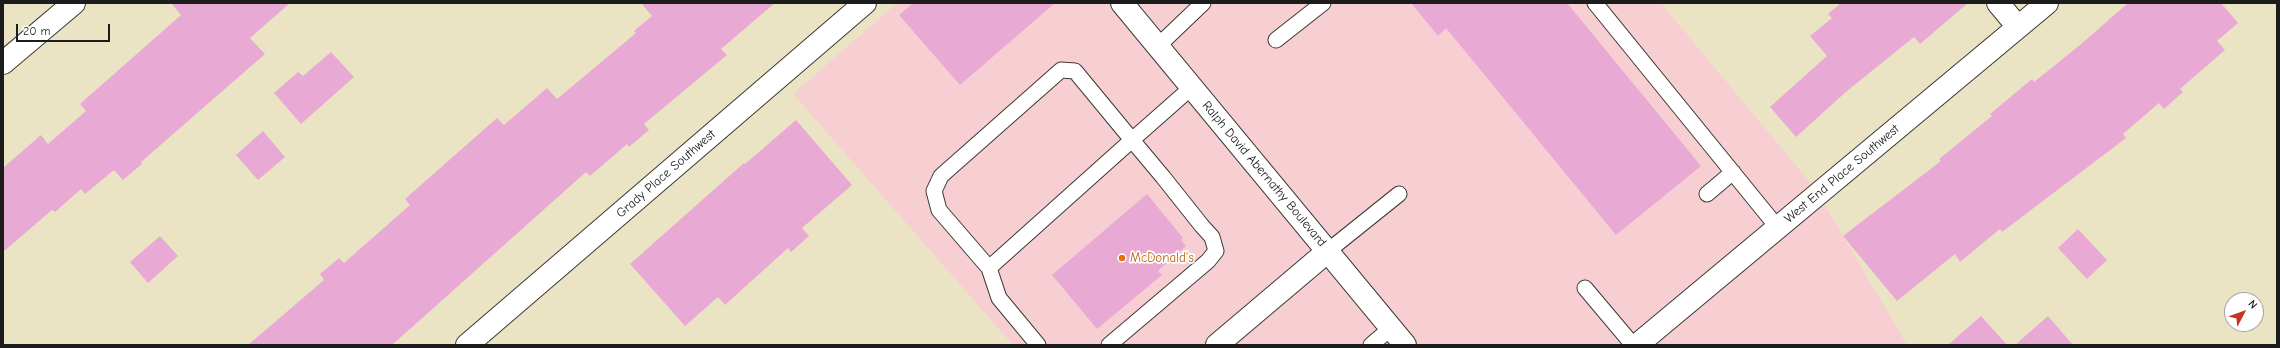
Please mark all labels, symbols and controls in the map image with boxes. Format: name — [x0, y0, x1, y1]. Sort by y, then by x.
scale bar — [18, 16, 112, 42]
text: 20 m — [23, 24, 51, 38]
street label: Ralph David Abernathy Boulevard — [1198, 98, 1330, 250]
street label: West End Place Southwest — [1781, 121, 1903, 227]
street label: Grady Place Southwest — [613, 127, 719, 221]
place label: McDonald's — [1130, 250, 1194, 266]
marker: McDonald's — [1117, 253, 1127, 263]
north arrow — [2224, 292, 2264, 332]
text: N — [2245, 297, 2260, 311]

